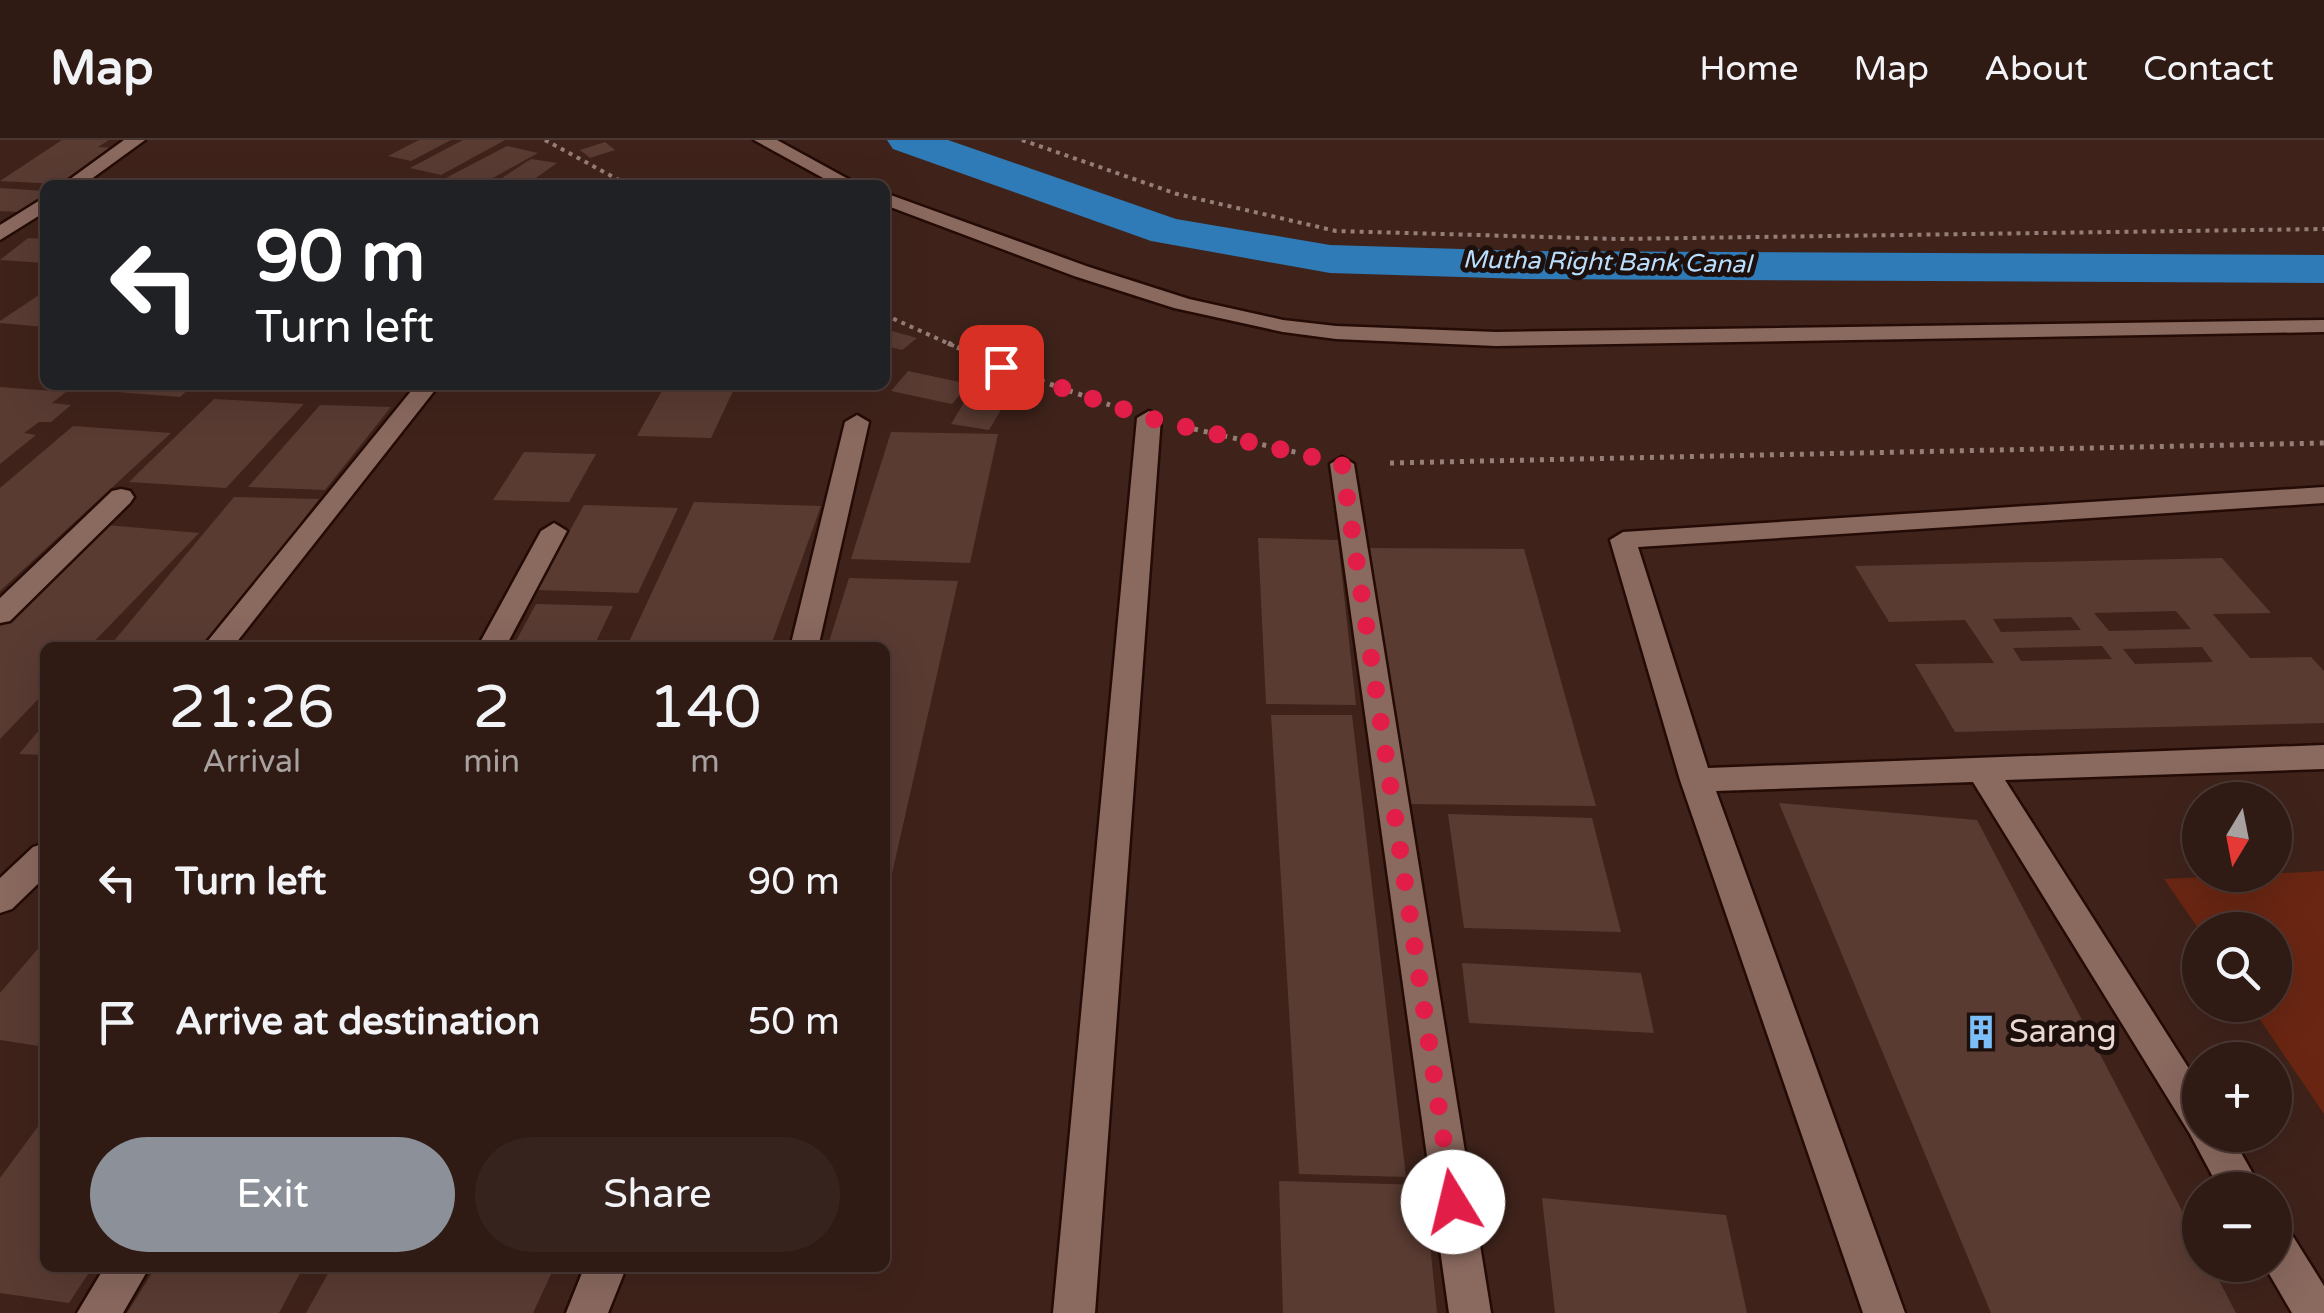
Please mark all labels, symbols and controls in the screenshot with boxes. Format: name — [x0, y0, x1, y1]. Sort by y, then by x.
text: Map — [50, 40, 154, 98]
text: Home — [1699, 48, 1798, 90]
text: Map — [1853, 48, 1929, 90]
text: About — [1984, 48, 2088, 90]
text: Contact — [2143, 48, 2274, 90]
text: 90 m — [255, 216, 425, 300]
icon: left — [90, 220, 220, 350]
water label: Mutha Right Bank Canal — [1462, 244, 1754, 280]
text: Turn left — [255, 301, 434, 355]
pin — [959, 325, 1044, 410]
icon: arrive — [974, 340, 1029, 395]
text: 21:26 — [168, 672, 335, 744]
text: 2 — [473, 672, 510, 744]
text: 140 — [648, 672, 762, 744]
text: Arrival — [202, 743, 301, 781]
text: min — [463, 743, 520, 781]
text: m — [690, 743, 720, 781]
north arrow — [2182, 782, 2292, 892]
map controls — [2182, 782, 2292, 1282]
icon: left — [90, 855, 145, 910]
text: Turn left — [175, 859, 326, 905]
text: 90 m — [748, 859, 840, 905]
button: search — [2182, 912, 2292, 1022]
icon: arrive — [90, 995, 145, 1050]
text: Arrive at destination — [175, 999, 540, 1045]
text: 50 m — [748, 999, 840, 1045]
building icon: Sarang — [1962, 1013, 2000, 1051]
place label: Sarang — [2009, 1013, 2117, 1051]
button: + — [2182, 1042, 2292, 1152]
button: Exit — [90, 1137, 455, 1252]
button: Share — [475, 1137, 840, 1252]
position arrow — [1401, 1150, 1505, 1254]
button: − — [2182, 1172, 2292, 1282]

